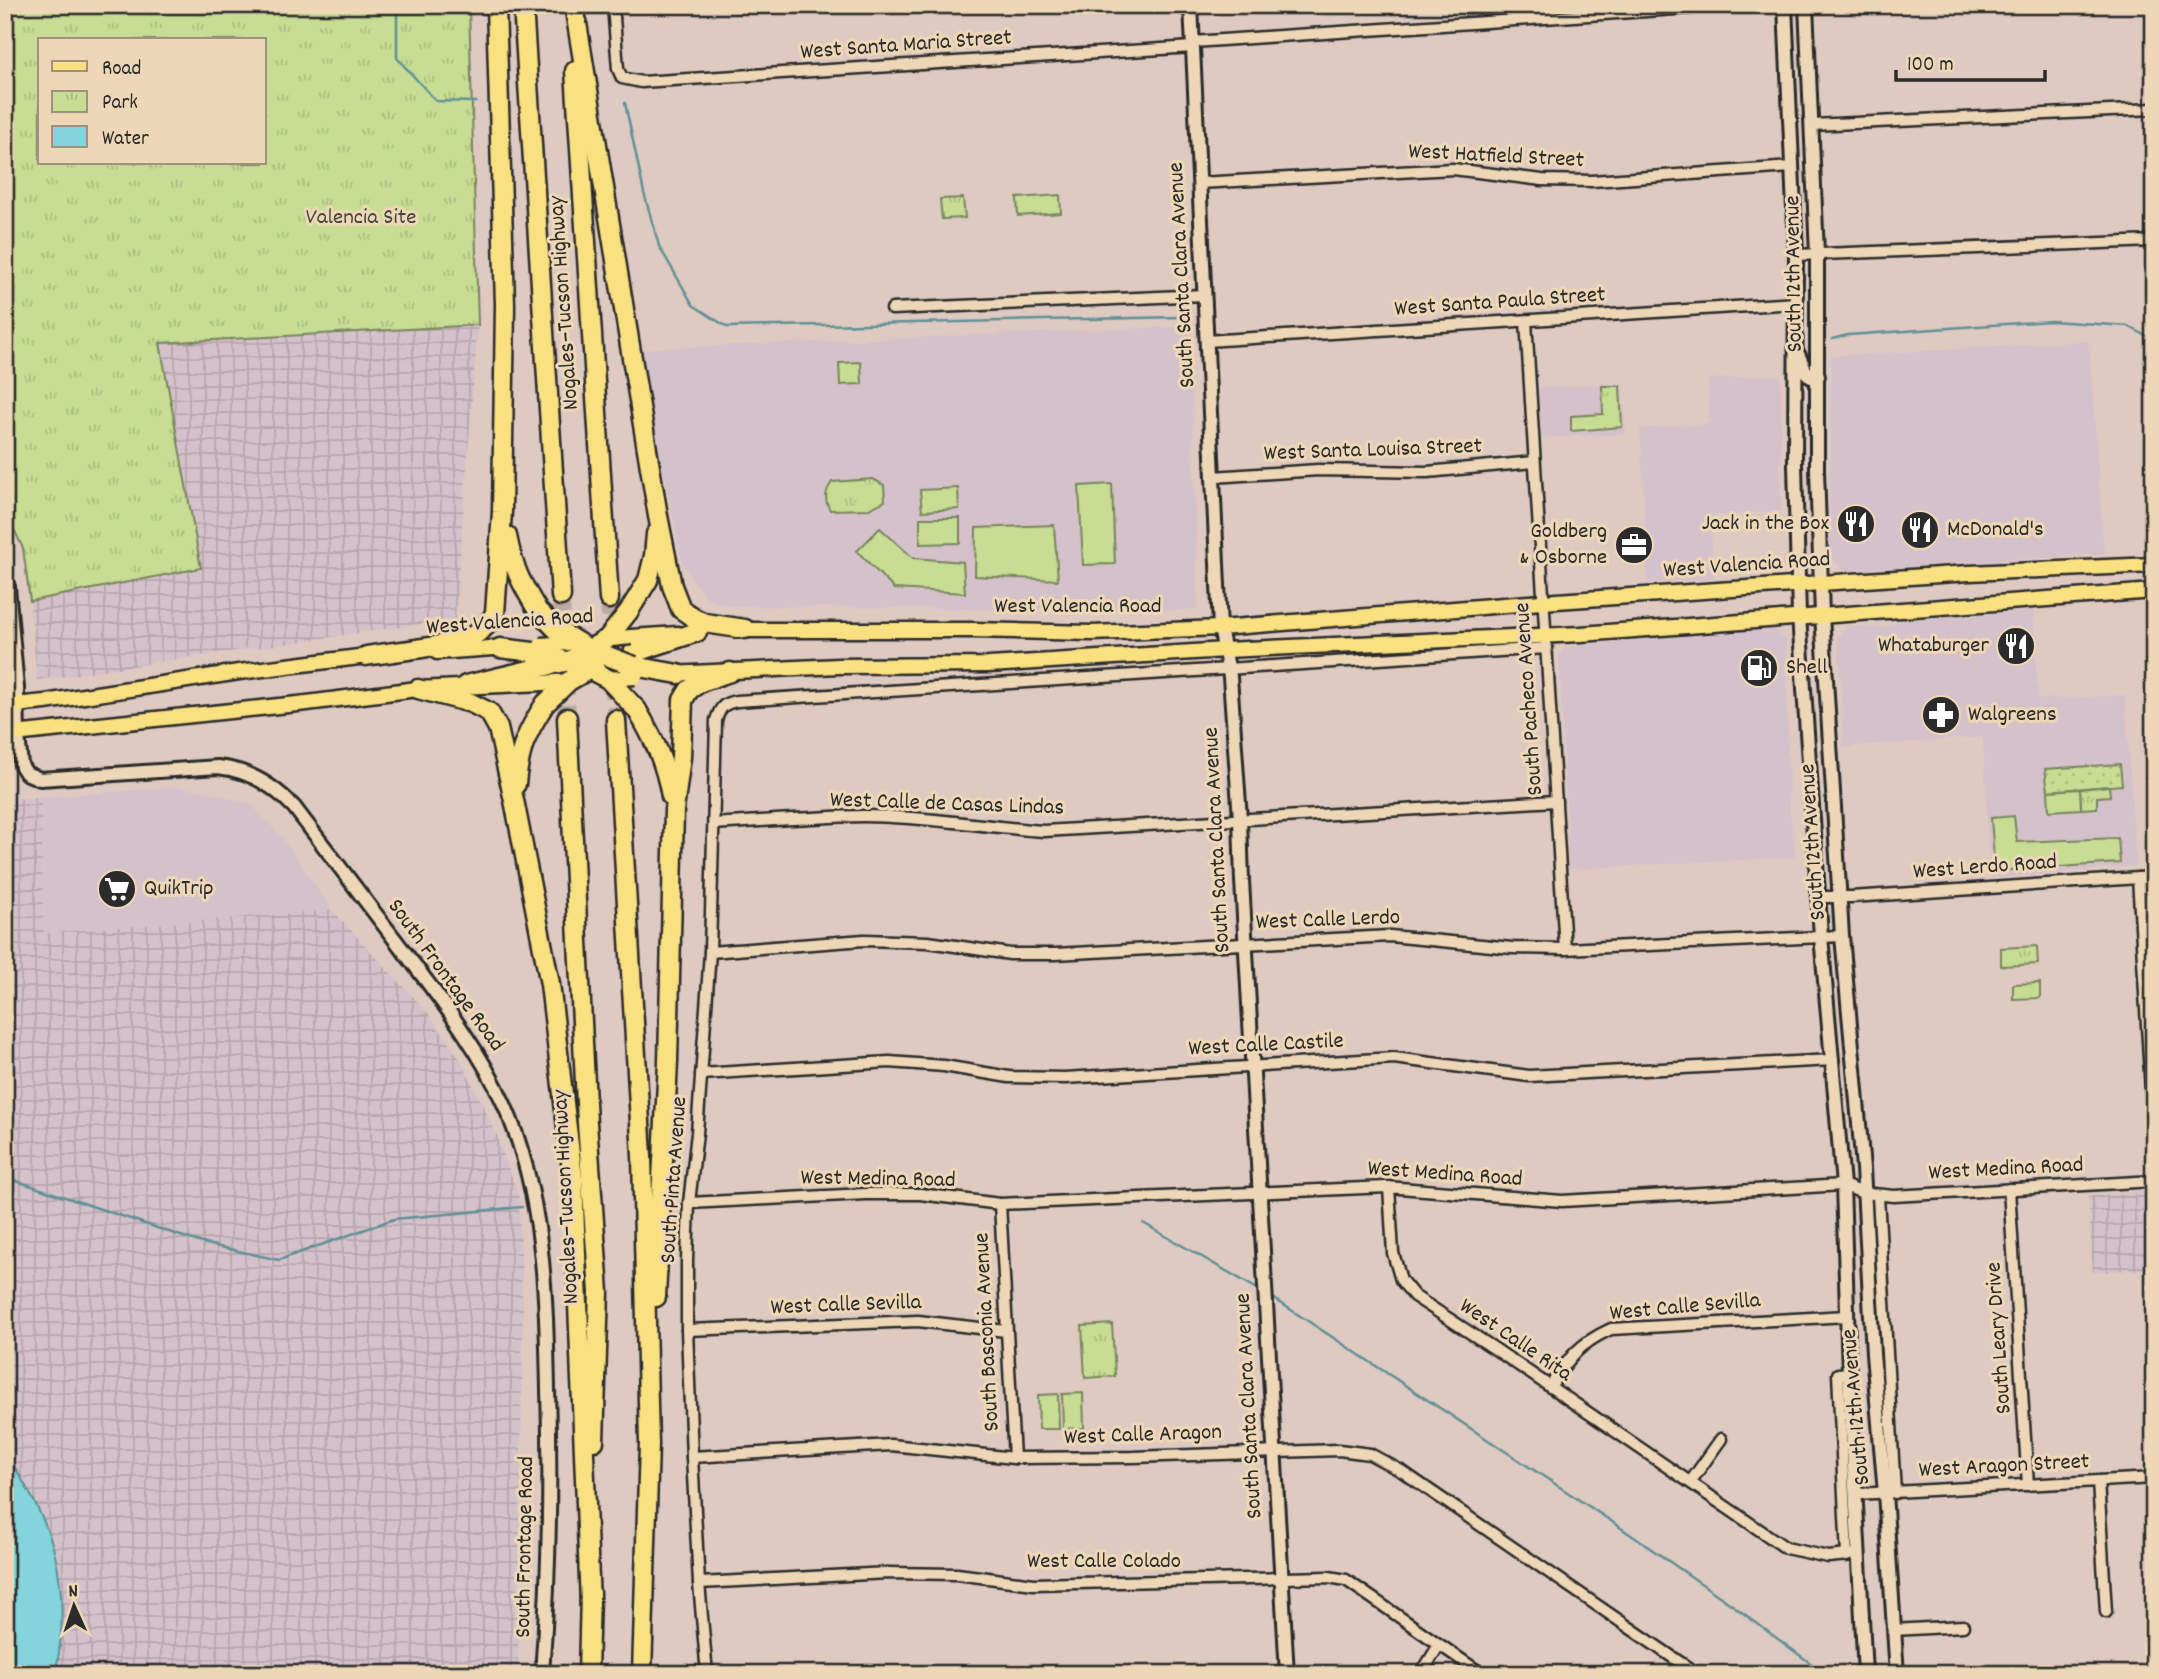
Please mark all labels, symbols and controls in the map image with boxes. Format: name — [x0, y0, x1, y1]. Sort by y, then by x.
street label: West Santa Maria Street — [799, 22, 1013, 70]
legend — [38, 38, 266, 164]
scale bar — [1896, 38, 2045, 82]
text: 100 m — [1907, 51, 1954, 81]
text: Road — [102, 55, 141, 85]
text: Park — [102, 89, 138, 119]
text: Water — [102, 125, 149, 155]
street label: West Hatfield Street — [1407, 136, 1585, 178]
street label: South Santa Clara Avenue — [1161, 161, 1205, 389]
street label: Nogales–Tucson Highway — [541, 194, 589, 411]
street label: South 12th Avenue — [1777, 195, 1813, 353]
park label: Valencia Site — [306, 202, 416, 235]
street label: West Santa Paula Street — [1393, 279, 1607, 327]
street label: West Santa Louisa Street — [1263, 431, 1483, 471]
restaurant icon: Jack in the Box — [1835, 503, 1877, 545]
place label: Jack in the Box — [1702, 508, 1829, 541]
restaurant icon: McDonald's — [1899, 509, 1941, 551]
place label: McDonald's — [1947, 514, 2044, 547]
place label: Goldberg & Osborne — [1519, 516, 1607, 575]
office icon: Goldberg & Osborne — [1613, 524, 1655, 566]
street label: West Valencia Road — [1662, 544, 1832, 588]
street label: West Valencia Road — [994, 591, 1162, 624]
street label: West Valencia Road — [425, 601, 595, 645]
street label: South Pacheco Avenue — [1507, 601, 1553, 797]
restaurant icon: Whataburger — [1995, 625, 2037, 667]
place label: Whataburger — [1878, 630, 1989, 663]
fuel station icon: Shell — [1738, 647, 1780, 689]
place label: Shell — [1786, 652, 1828, 685]
pharmacy icon: Walgreens — [1920, 694, 1962, 736]
place label: Walgreens — [1968, 699, 2057, 732]
street label: South Santa Clara Avenue — [1196, 726, 1240, 954]
street label: South 12th Avenue — [1792, 763, 1836, 921]
street label: West Calle de Casas Lindas — [829, 784, 1065, 826]
street label: West Lerdo Road — [1912, 847, 2058, 889]
supermarket icon: QuikTrip — [96, 868, 138, 910]
place label: QuikTrip — [144, 873, 214, 906]
street label: South Frontage Road — [378, 893, 512, 1059]
street label: West Calle Lerdo — [1255, 902, 1401, 940]
street label: West Calle Castile — [1188, 1025, 1344, 1067]
street label: Nogales–Tucson Highway — [545, 1088, 589, 1305]
street label: South Pinta Avenue — [653, 1095, 697, 1265]
street label: West Medina Road — [1928, 1149, 2084, 1191]
street label: West Medina Road — [1367, 1153, 1523, 1197]
street label: West Medina Road — [800, 1162, 956, 1198]
street label: South Basconia Avenue — [966, 1232, 1010, 1432]
street label: South Leary Drive — [1978, 1261, 2022, 1415]
street label: West Calle Sevilla — [1608, 1285, 1763, 1331]
street label: West Calle Sevilla — [770, 1287, 923, 1325]
street label: West Calle Rita — [1452, 1291, 1579, 1392]
street label: South Santa Clara Avenue — [1228, 1292, 1272, 1520]
street label: South 12th Avenue — [1834, 1327, 1880, 1487]
street label: West Calle Aragon — [1063, 1417, 1223, 1455]
street label: West Aragon Street — [1918, 1446, 2090, 1488]
street label: South Frontage Road — [508, 1456, 544, 1638]
street label: West Calle Colado — [1027, 1546, 1181, 1579]
north arrow — [38, 1570, 108, 1640]
text: N — [68, 1579, 79, 1606]

